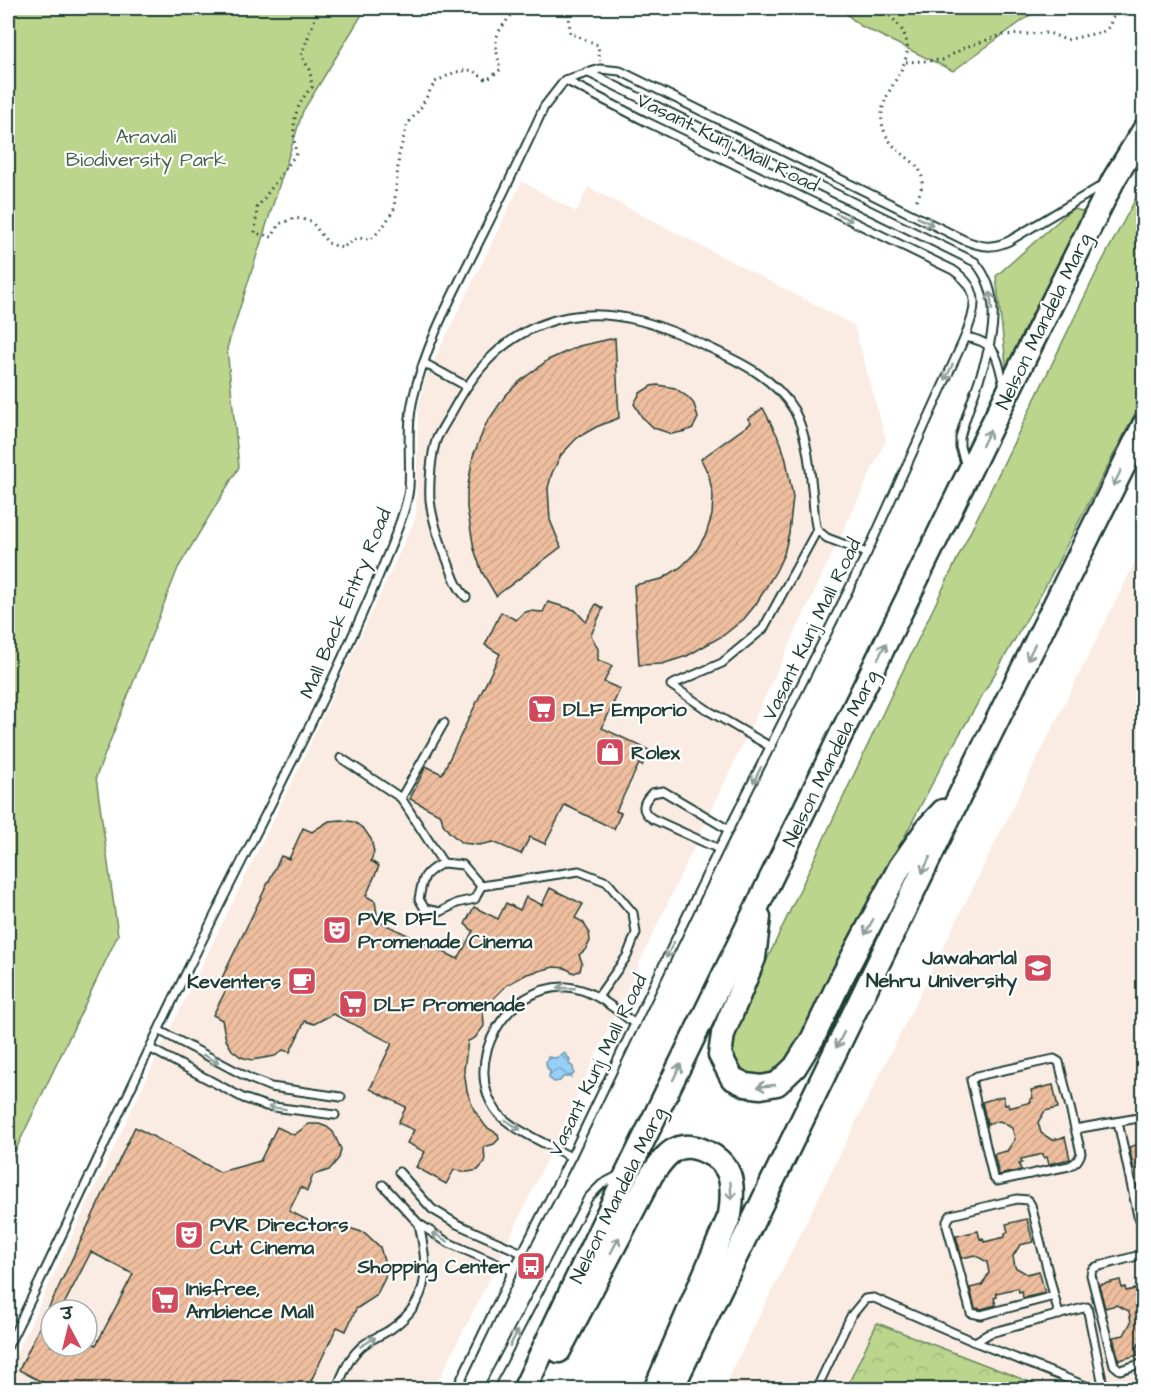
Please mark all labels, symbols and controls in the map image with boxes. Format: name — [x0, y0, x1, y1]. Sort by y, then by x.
street label: Vasant Kunj Mall Road — [632, 87, 823, 199]
park label: Aravali Biodiversity Park — [66, 123, 226, 175]
one-way arrow — [834, 211, 852, 223]
one-way arrow — [916, 216, 934, 227]
street label: Nelson Mandela Marg — [989, 229, 1100, 415]
one-way arrow — [985, 292, 996, 312]
one-way arrow — [943, 362, 955, 380]
one-way arrow — [980, 429, 992, 447]
one-way arrow — [1111, 468, 1123, 486]
street label: Mall Back Entry Road — [293, 504, 400, 703]
street label: Vasant Kunj Mall Road — [756, 534, 868, 725]
one-way arrow — [876, 642, 888, 660]
one-way arrow — [1024, 643, 1036, 661]
street label: Nelson Mandela Marg — [776, 666, 887, 852]
supermarket icon: DLF Emporio — [526, 693, 558, 725]
place label: DLF Emporio — [563, 696, 688, 724]
shop icon: Rolex — [594, 736, 626, 768]
place label: Rolex — [631, 739, 680, 767]
one-way arrow — [751, 766, 762, 784]
one-way arrow — [919, 855, 931, 873]
place label: PVR DFL Promenade Cinema — [358, 905, 533, 956]
theatre icon: PVR DFL Promenade Cinema — [321, 914, 353, 946]
one-way arrow — [863, 917, 874, 935]
one-way arrow — [664, 941, 676, 959]
place label: Jawaharlal Nehru University — [866, 944, 1017, 996]
school or university icon: Jawaharlal Nehru University — [1022, 952, 1054, 984]
cafe icon: Keventers — [286, 965, 318, 997]
place label: Keventers — [187, 968, 281, 996]
street label: Vasant Kunj Mall Road — [542, 970, 654, 1161]
one-way arrow — [556, 983, 576, 994]
supermarket icon: DLF Promenade — [337, 988, 369, 1020]
place label: DLF Promenade — [374, 991, 526, 1019]
one-way arrow — [834, 1031, 846, 1049]
one-way arrow — [202, 1054, 220, 1065]
one-way arrow — [671, 1063, 683, 1081]
one-way arrow — [757, 1080, 776, 1091]
one-way arrow — [268, 1102, 288, 1113]
street label: Nelson Mandela Marg — [563, 1103, 674, 1289]
one-way arrow — [504, 1119, 521, 1131]
one-way arrow — [726, 1180, 737, 1200]
place label: PVR Directors Cut Cinema — [210, 1211, 348, 1262]
theatre icon: PVR Directors Cut Cinema — [173, 1219, 205, 1251]
one-way arrow — [432, 1231, 449, 1243]
one-way arrow — [610, 1236, 621, 1254]
bus stop icon: Shopping Center — [515, 1250, 547, 1282]
place label: Shopping Center — [356, 1253, 511, 1282]
place label: Inisfree, Ambience Mall — [186, 1275, 314, 1326]
supermarket icon: Inisfree, Ambience Mall — [149, 1284, 181, 1316]
north arrow — [39, 1298, 99, 1358]
text: उ — [59, 1302, 75, 1326]
one-way arrow — [509, 1329, 521, 1347]
one-way arrow — [359, 1336, 376, 1348]

